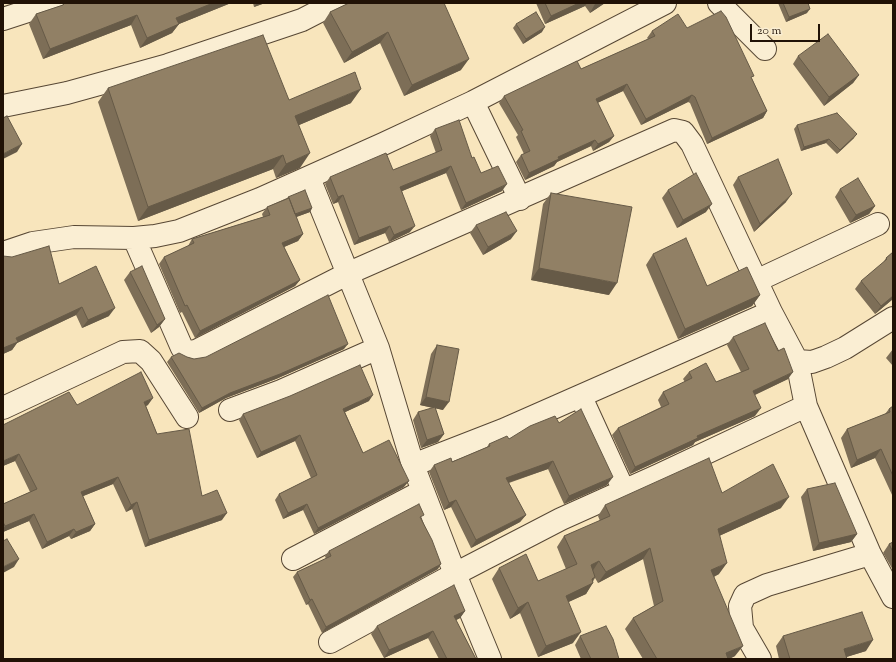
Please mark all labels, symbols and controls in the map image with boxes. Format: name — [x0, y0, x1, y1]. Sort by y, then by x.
scale bar — [752, 16, 822, 42]
text: 20 m — [757, 22, 781, 40]

